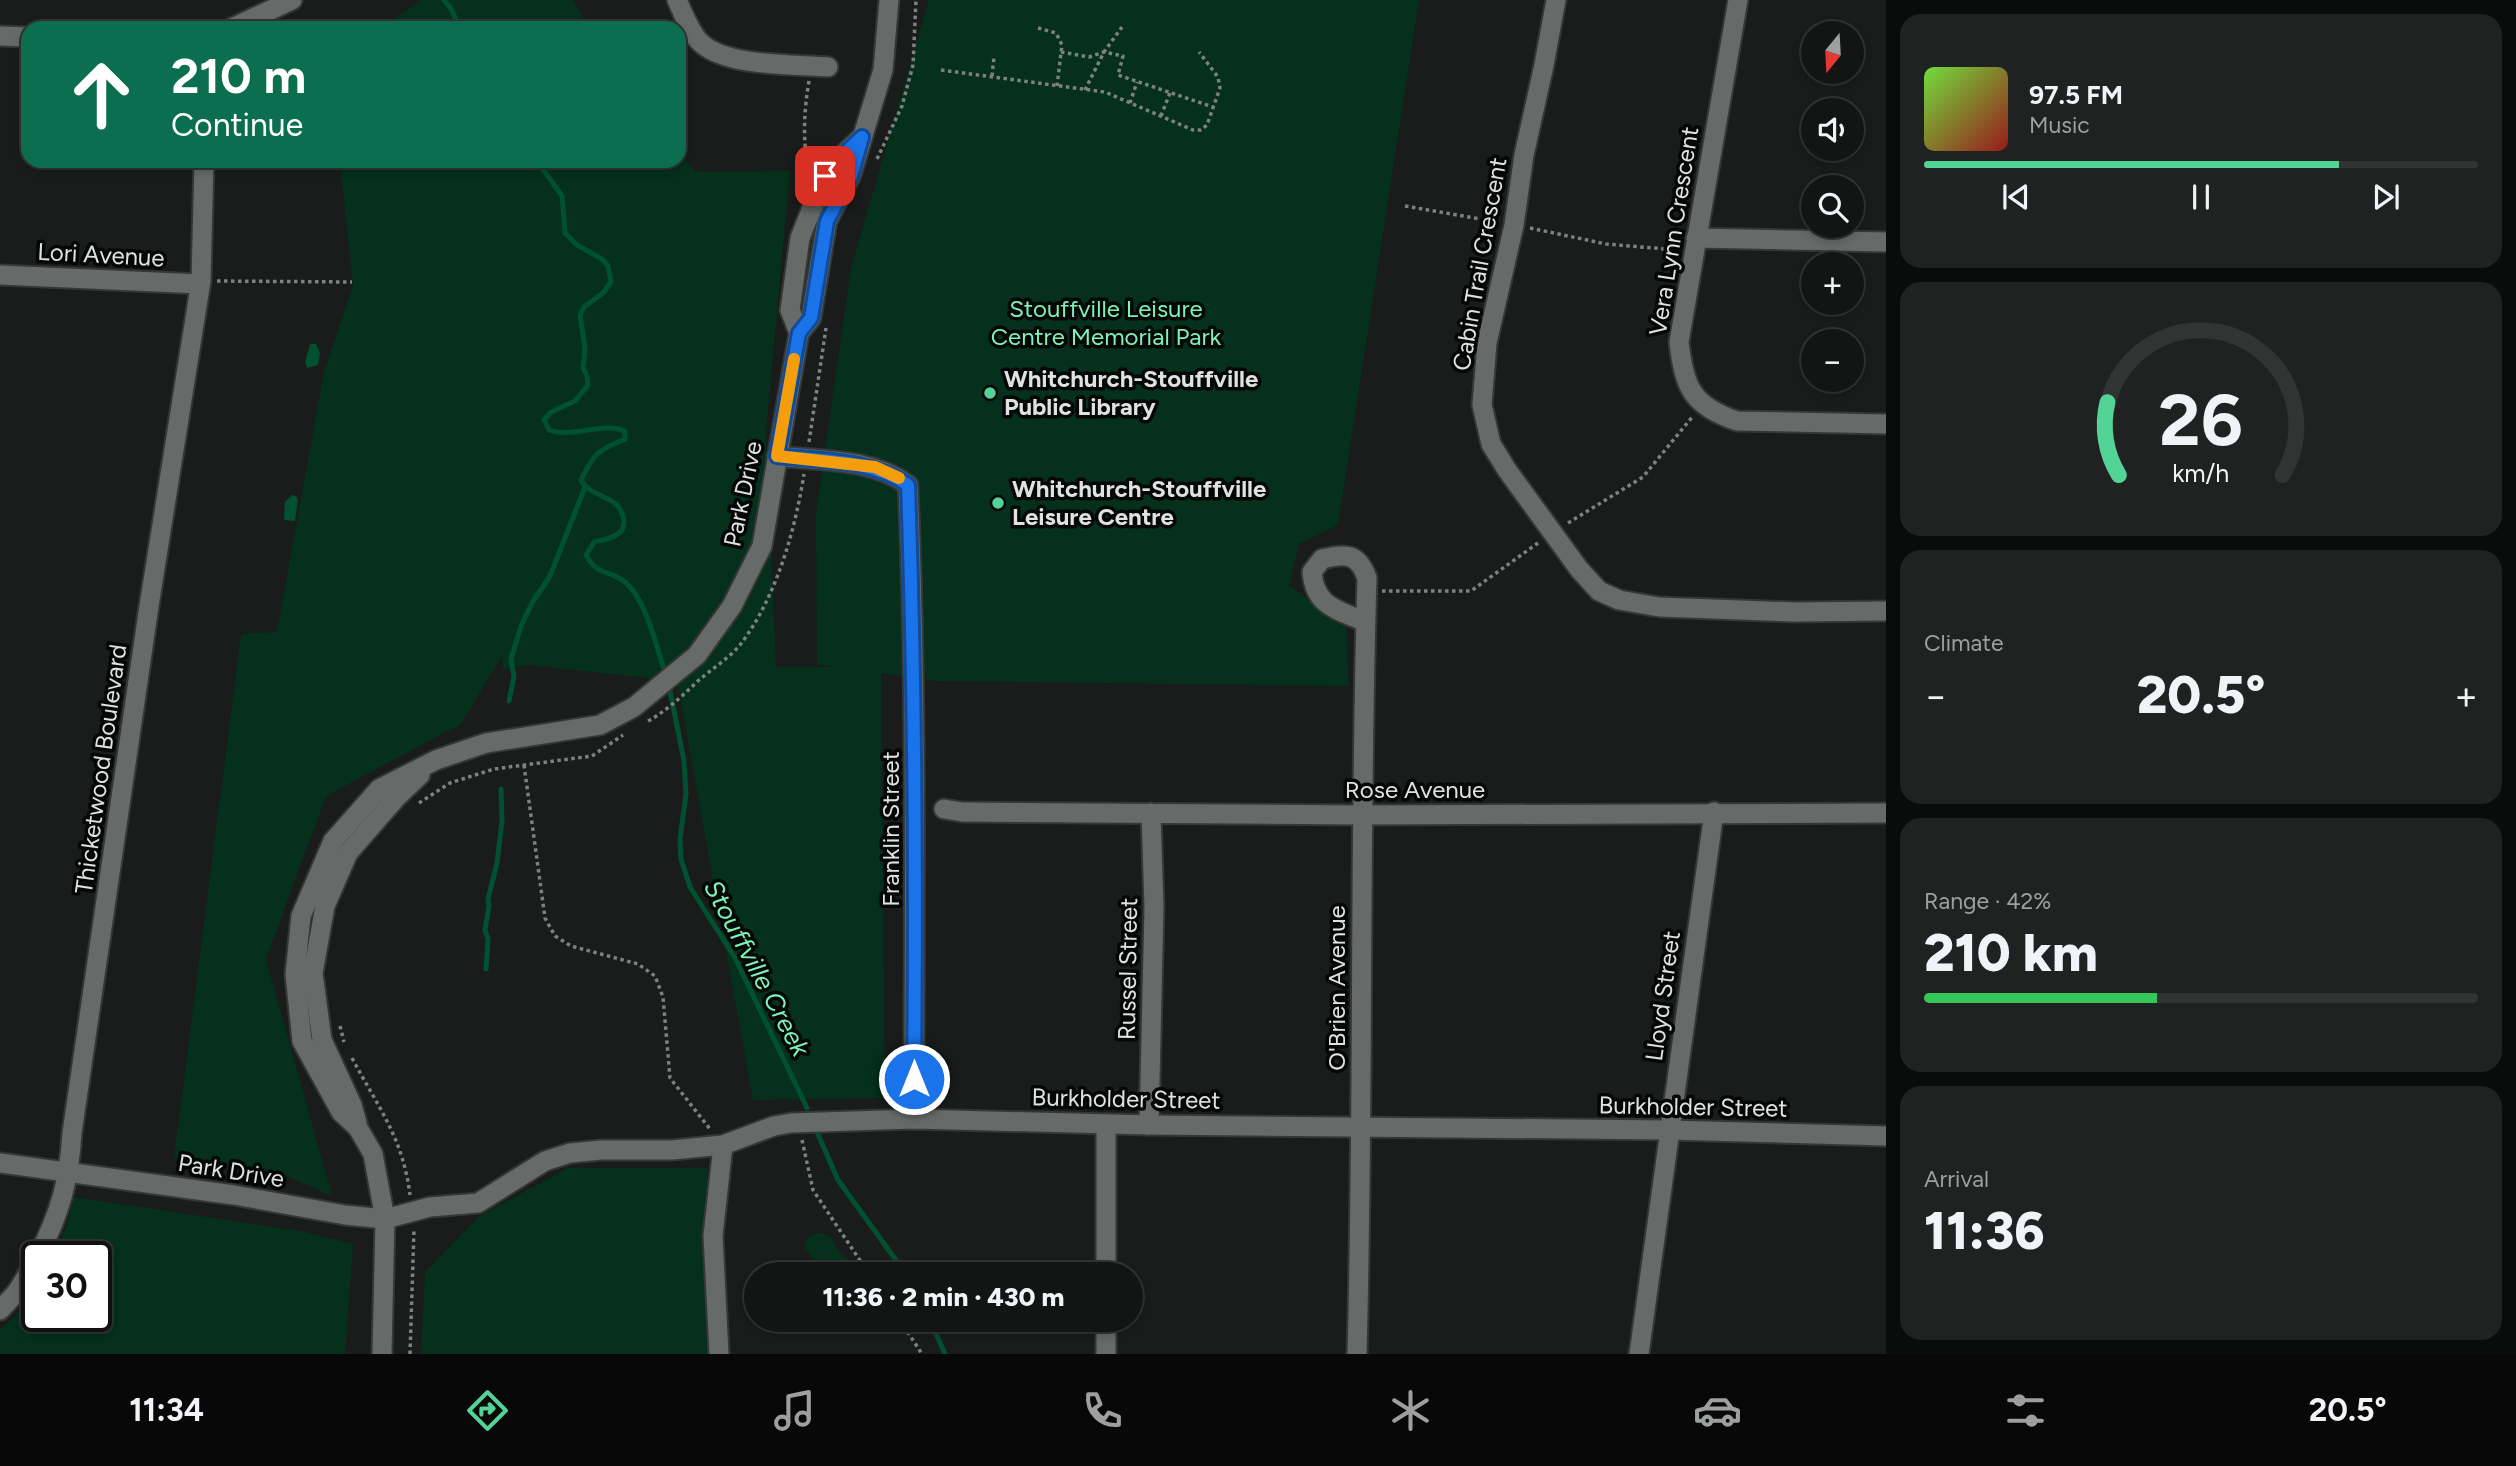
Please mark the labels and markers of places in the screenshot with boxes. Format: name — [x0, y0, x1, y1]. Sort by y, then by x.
pin — [795, 146, 855, 206]
place label: Whitchurch-Stouffville Public Library — [1004, 364, 1258, 421]
marker: Whitchurch-Stouffville Public Library — [982, 385, 998, 401]
place label: Whitchurch-Stouffville Leisure Centre — [1012, 474, 1266, 531]
marker: Whitchurch-Stouffville Leisure Centre — [990, 495, 1006, 511]

